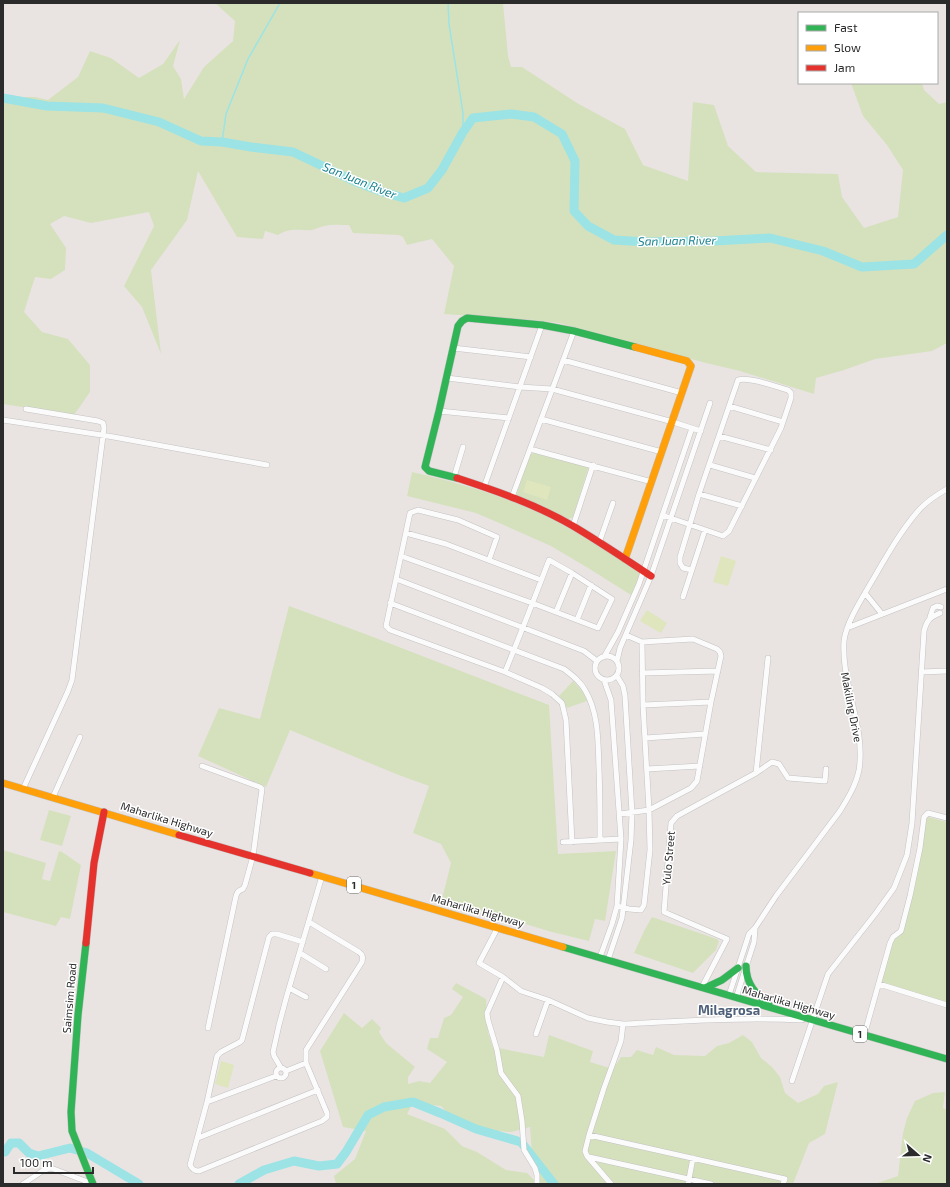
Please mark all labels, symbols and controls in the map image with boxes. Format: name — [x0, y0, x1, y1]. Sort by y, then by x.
legend — [798, 12, 938, 84]
text: Fast — [834, 20, 858, 34]
text: Slow — [834, 40, 861, 54]
text: Jam — [834, 60, 855, 74]
water label: San Juan River — [321, 159, 399, 201]
water label: San Juan River — [638, 232, 716, 248]
street label: Makiling Drive — [839, 671, 865, 743]
street label: Maharlika Highway — [119, 799, 215, 839]
street label: Yulo Street — [659, 830, 677, 886]
road number: 1 — [347, 877, 361, 893]
street label: Maharlika Highway — [430, 891, 526, 930]
street label: Saimsim Road — [59, 962, 79, 1034]
street label: Maharlika Highway — [741, 983, 837, 1022]
district label: Milagrosa — [698, 1002, 760, 1018]
road number: 1 — [853, 1026, 867, 1042]
north arrow — [898, 1135, 938, 1175]
scale bar — [14, 1149, 93, 1175]
text: N — [920, 1153, 935, 1165]
text: 100 m — [20, 1155, 52, 1169]

